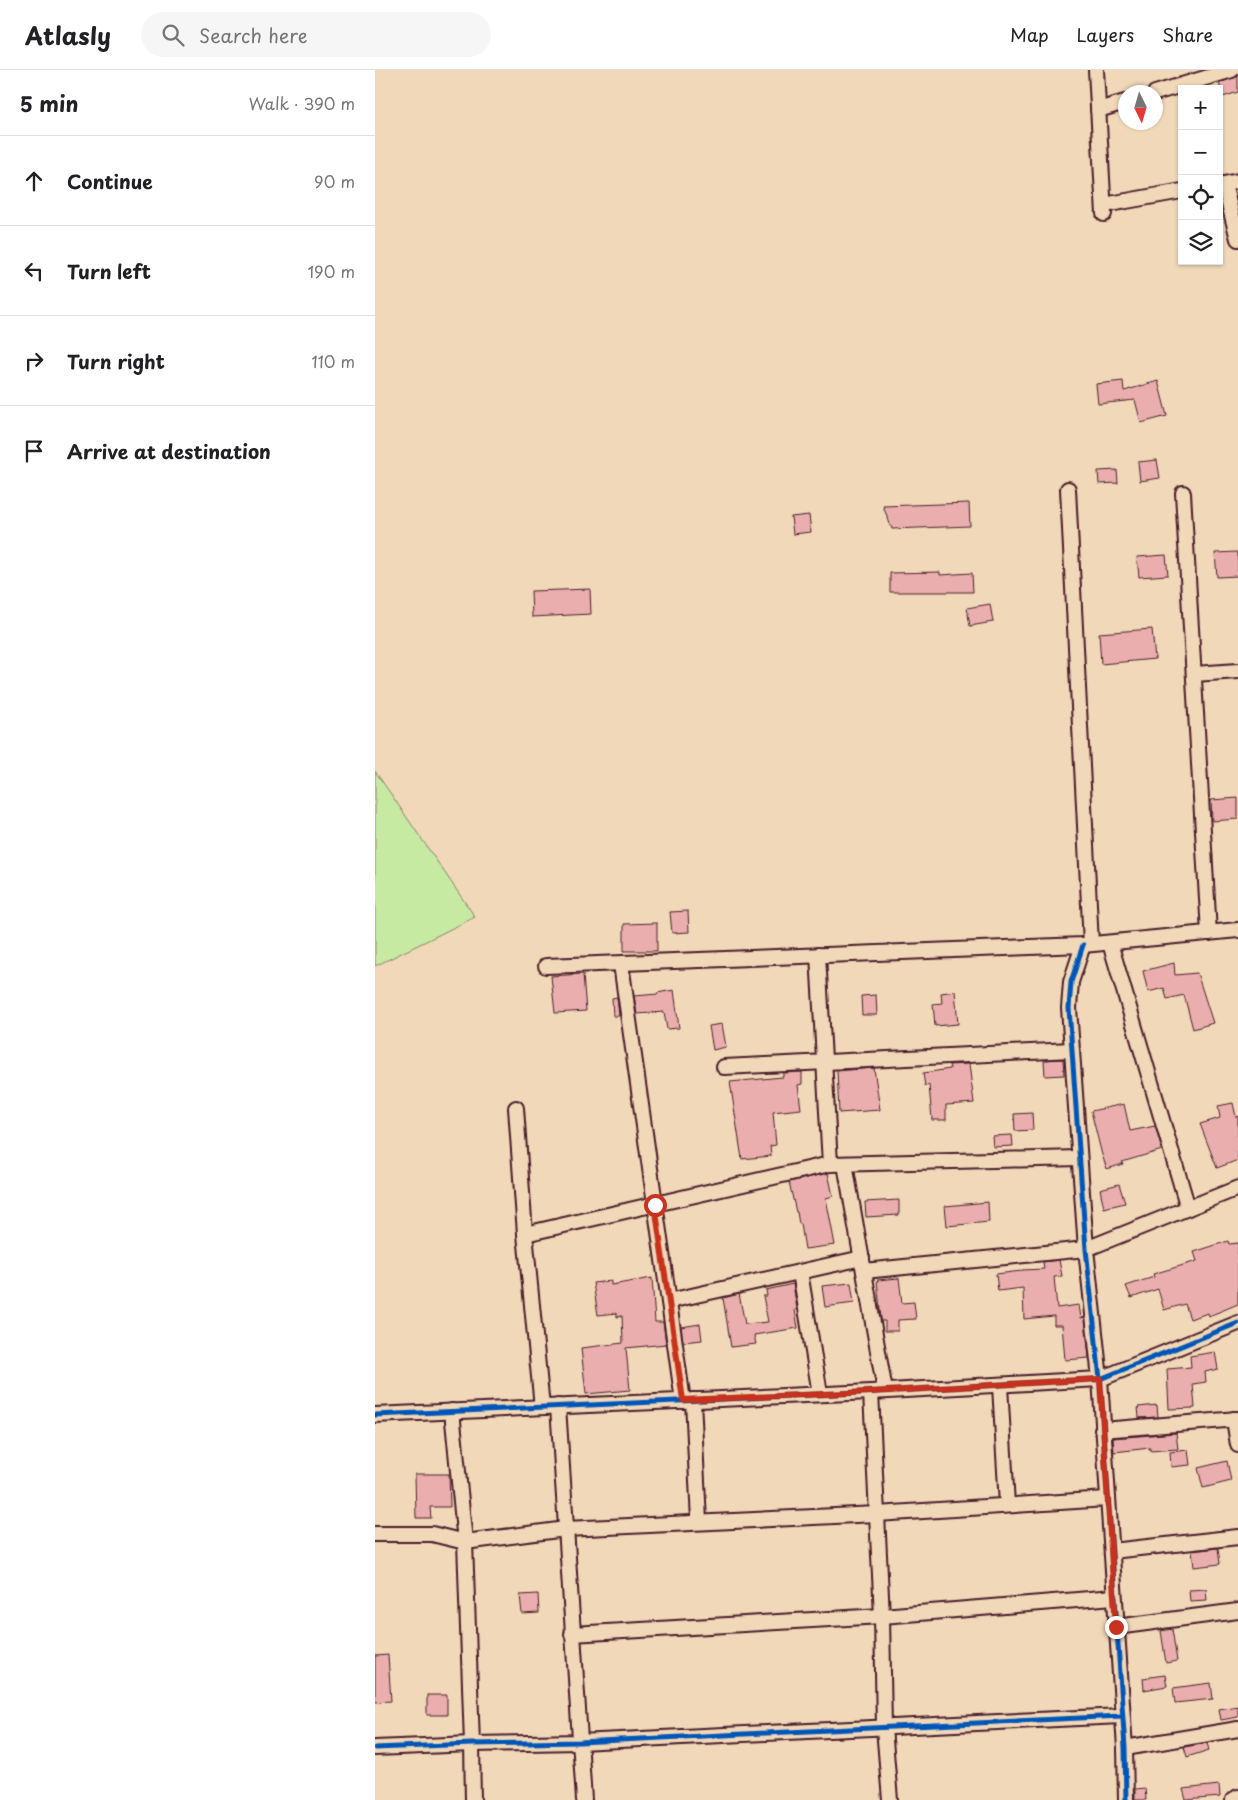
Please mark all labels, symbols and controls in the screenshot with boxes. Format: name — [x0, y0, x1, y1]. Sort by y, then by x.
search box — [141, 12, 491, 57]
text: Atlasly — [25, 17, 111, 53]
icon: search — [159, 21, 187, 49]
text: Search here — [199, 21, 308, 49]
text: Map — [1010, 21, 1049, 48]
text: Layers — [1077, 21, 1134, 48]
text: Share — [1162, 21, 1213, 48]
north arrow — [1118, 85, 1163, 130]
map controls — [1178, 85, 1223, 265]
button: + — [1178, 85, 1223, 130]
text: 5 min — [20, 87, 78, 119]
text: Walk · 390 m — [249, 91, 355, 115]
button: − — [1178, 130, 1223, 175]
icon: ahead — [20, 167, 48, 195]
text: Continue — [67, 167, 153, 195]
text: 90 m — [314, 169, 355, 193]
button: locate — [1178, 175, 1223, 220]
button: layers — [1178, 220, 1223, 265]
icon: left — [20, 257, 48, 285]
text: Turn left — [67, 257, 151, 285]
text: 190 m — [307, 259, 355, 283]
icon: right — [20, 347, 48, 375]
text: Turn right — [67, 347, 165, 375]
text: 110 m — [312, 349, 355, 373]
icon: arrive — [20, 437, 48, 465]
text: Arrive at destination — [67, 437, 271, 465]
route start — [644, 1194, 667, 1217]
route end — [1105, 1616, 1128, 1639]

